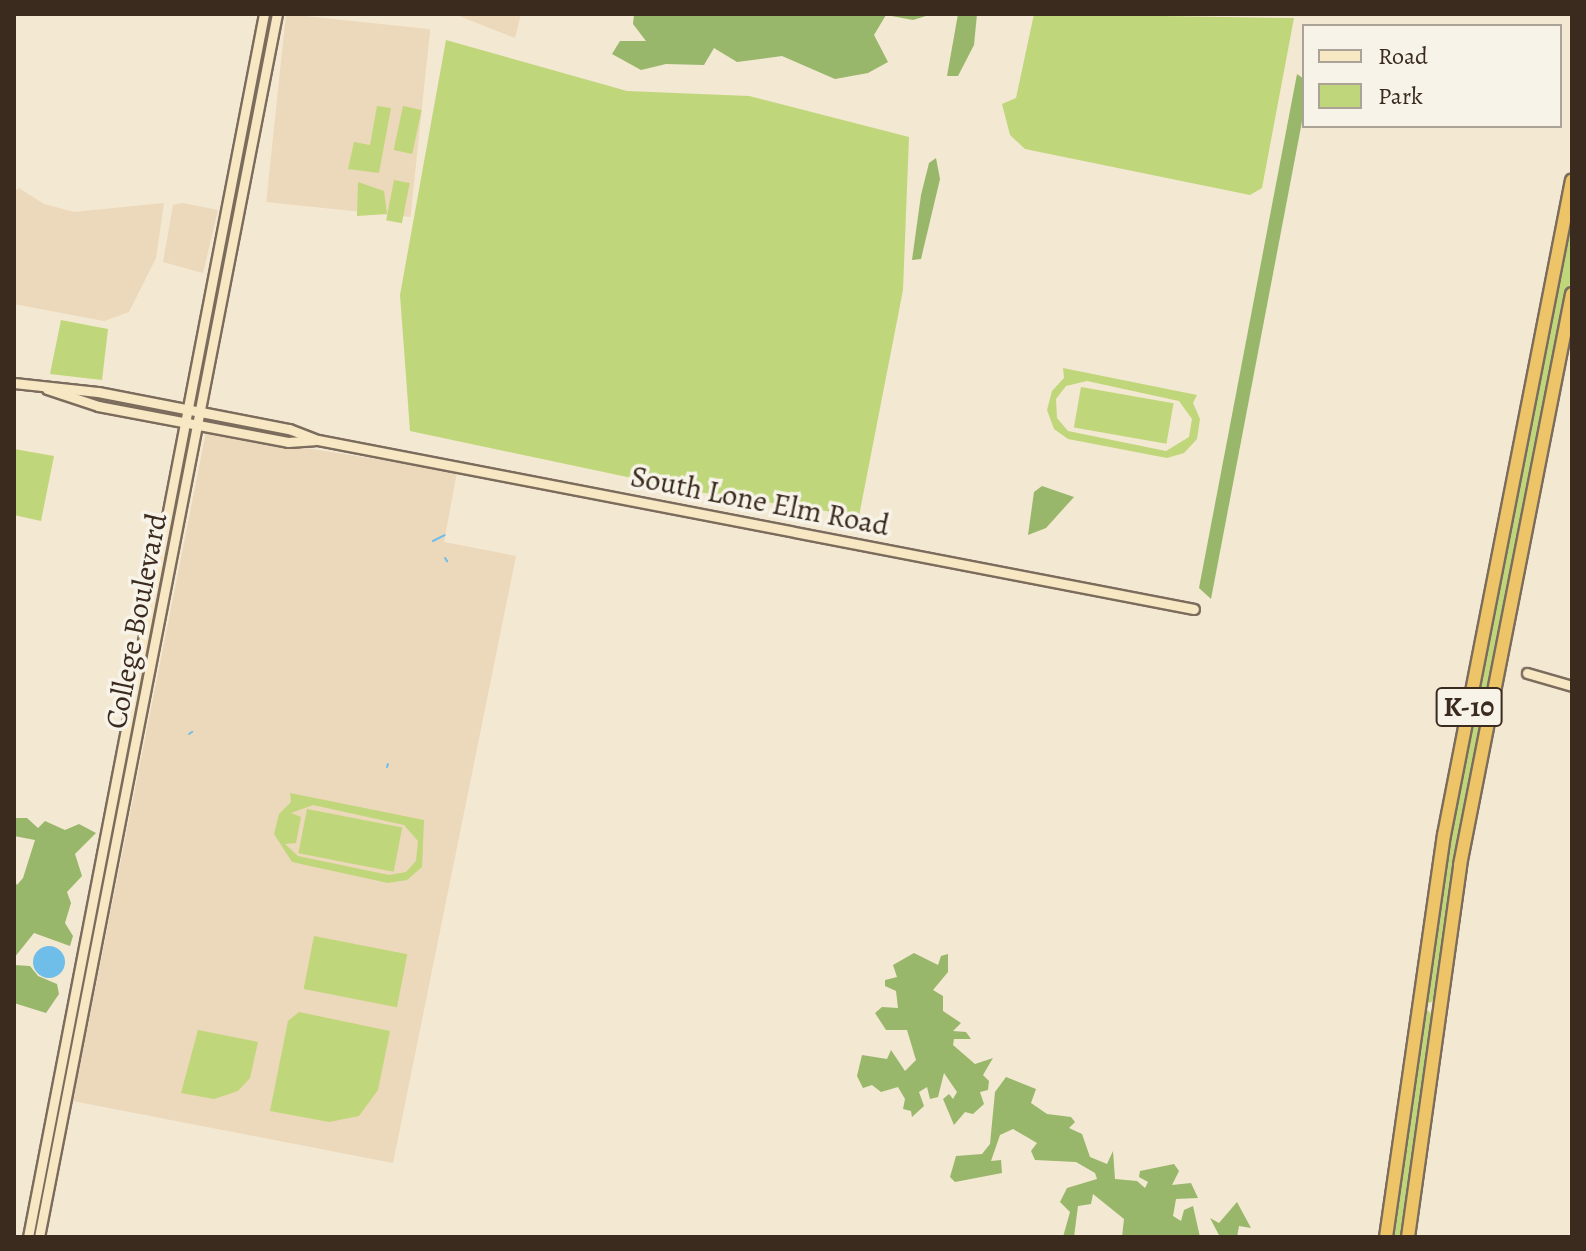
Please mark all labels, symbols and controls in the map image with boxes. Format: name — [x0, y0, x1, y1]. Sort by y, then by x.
legend — [1302, 24, 1562, 128]
text: Road — [1378, 40, 1428, 72]
text: Park — [1378, 80, 1423, 112]
street label: South Lone Elm Road — [628, 458, 892, 544]
street label: College Boulevard — [97, 510, 175, 732]
road number: K-10 — [1435, 683, 1503, 731]

